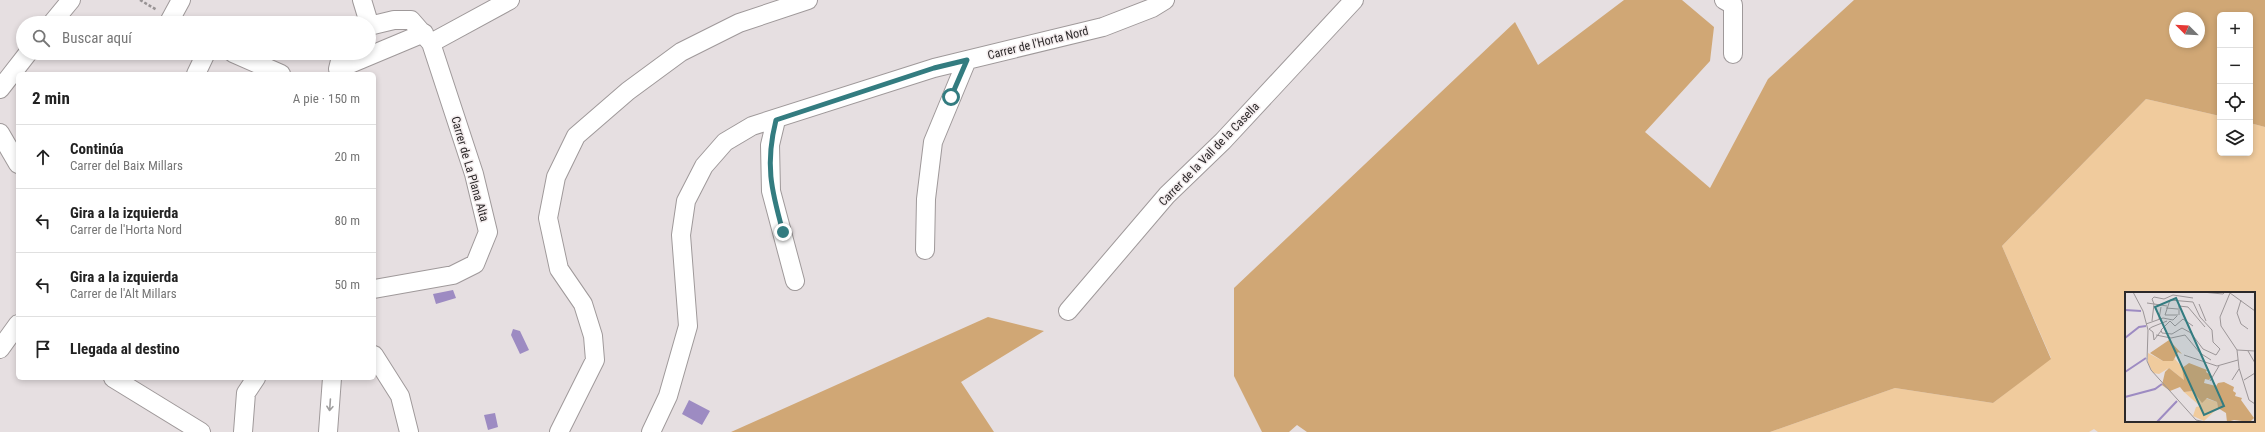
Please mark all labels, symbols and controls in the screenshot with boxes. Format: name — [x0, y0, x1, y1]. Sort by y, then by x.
north arrow — [2169, 12, 2205, 48]
map controls — [2217, 12, 2253, 156]
button: + — [2217, 12, 2253, 48]
search box — [16, 16, 376, 60]
street label: Carrer de l'Horta Nord — [986, 24, 1090, 62]
icon: search — [30, 27, 52, 49]
text: Buscar aquí — [62, 29, 132, 47]
button: − — [2217, 48, 2253, 84]
button: locate — [2217, 84, 2253, 120]
text: 2 min — [32, 88, 70, 108]
route start — [942, 88, 960, 106]
text: A pie · 150 m — [293, 91, 360, 106]
street label: Carrer de la Vall de la Casella — [1156, 99, 1262, 209]
street label: Carrer de La Plana Alta — [448, 115, 492, 223]
button: layers — [2217, 120, 2253, 156]
text: Continúa — [70, 140, 124, 158]
icon: ahead — [32, 146, 54, 168]
text: 20 m — [334, 149, 360, 164]
text: Carrer del Baix Millars — [70, 158, 183, 173]
text: Gira a la izquierda — [70, 204, 178, 222]
icon: left — [32, 210, 54, 232]
text: 80 m — [334, 213, 360, 228]
text: Carrer de l'Horta Nord — [70, 222, 182, 237]
route end — [774, 223, 792, 241]
text: Gira a la izquierda — [70, 268, 178, 286]
icon: left — [32, 274, 54, 296]
text: 50 m — [334, 277, 360, 292]
text: Carrer de l'Alt Millars — [70, 286, 177, 301]
inset map — [2125, 292, 2255, 422]
icon: arrive — [32, 338, 54, 360]
text: Llegada al destino — [70, 340, 180, 358]
one-way arrow — [326, 398, 334, 411]

